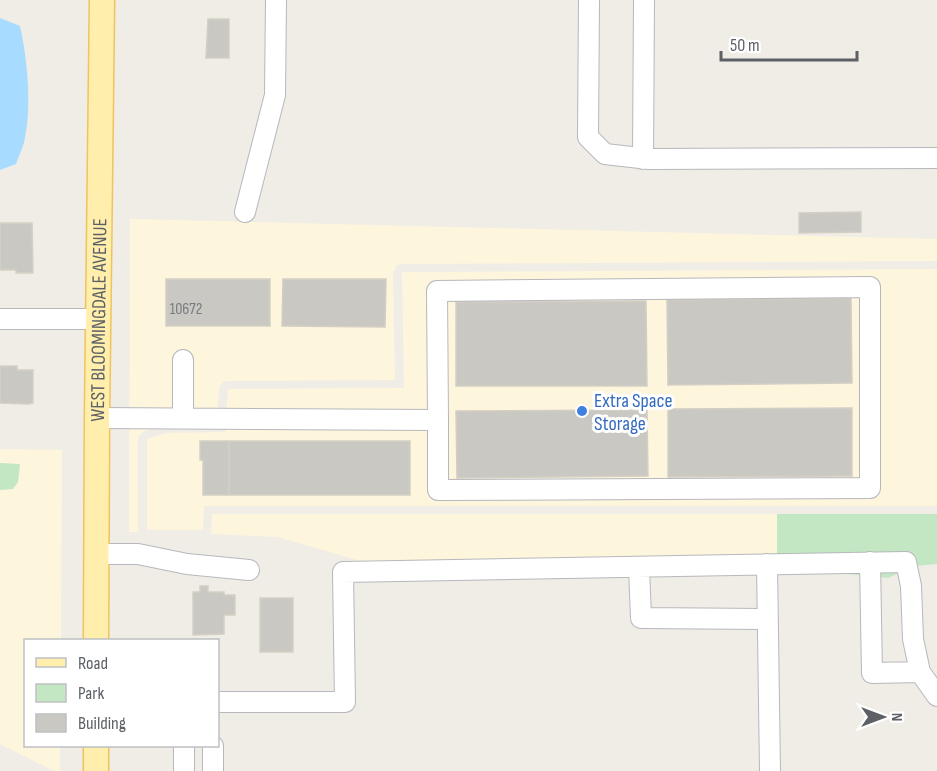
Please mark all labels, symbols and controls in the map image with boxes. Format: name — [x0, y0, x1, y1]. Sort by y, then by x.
scale bar — [721, 24, 858, 62]
text: 50 m — [730, 35, 760, 56]
street label: WEST BLOOMINGDALE AVENUE — [86, 218, 112, 422]
house number: 10672 — [170, 300, 202, 319]
place label: Extra Space Storage — [594, 389, 673, 436]
marker: Extra Space Storage — [575, 404, 589, 418]
legend — [24, 639, 219, 747]
text: Road — [78, 653, 108, 674]
text: Park — [78, 683, 104, 704]
north arrow — [853, 687, 913, 747]
text: Building — [78, 713, 126, 734]
text: N — [887, 713, 906, 721]

